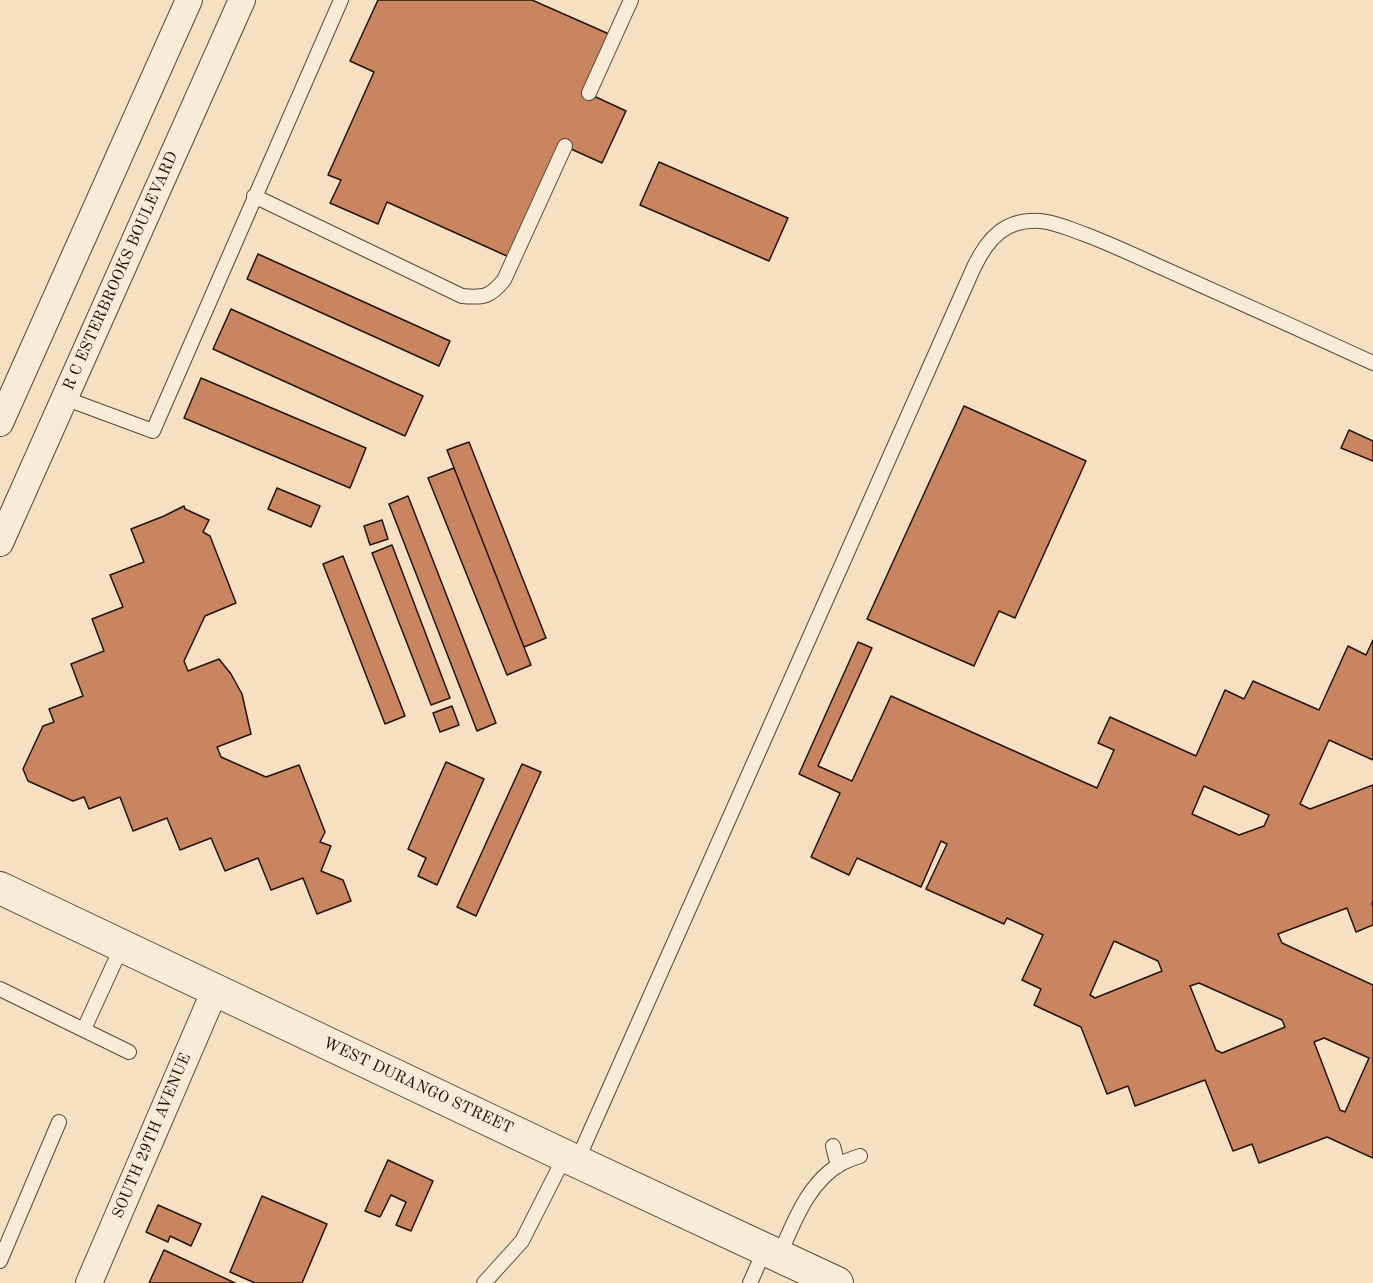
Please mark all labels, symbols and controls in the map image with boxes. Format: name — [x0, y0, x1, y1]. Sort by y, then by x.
street label: R C ESTERBROOKS BOULEVARD — [59, 148, 183, 394]
street label: WEST DURANGO STREET — [320, 1033, 516, 1139]
street label: SOUTH 29TH AVENUE — [108, 1051, 196, 1221]

